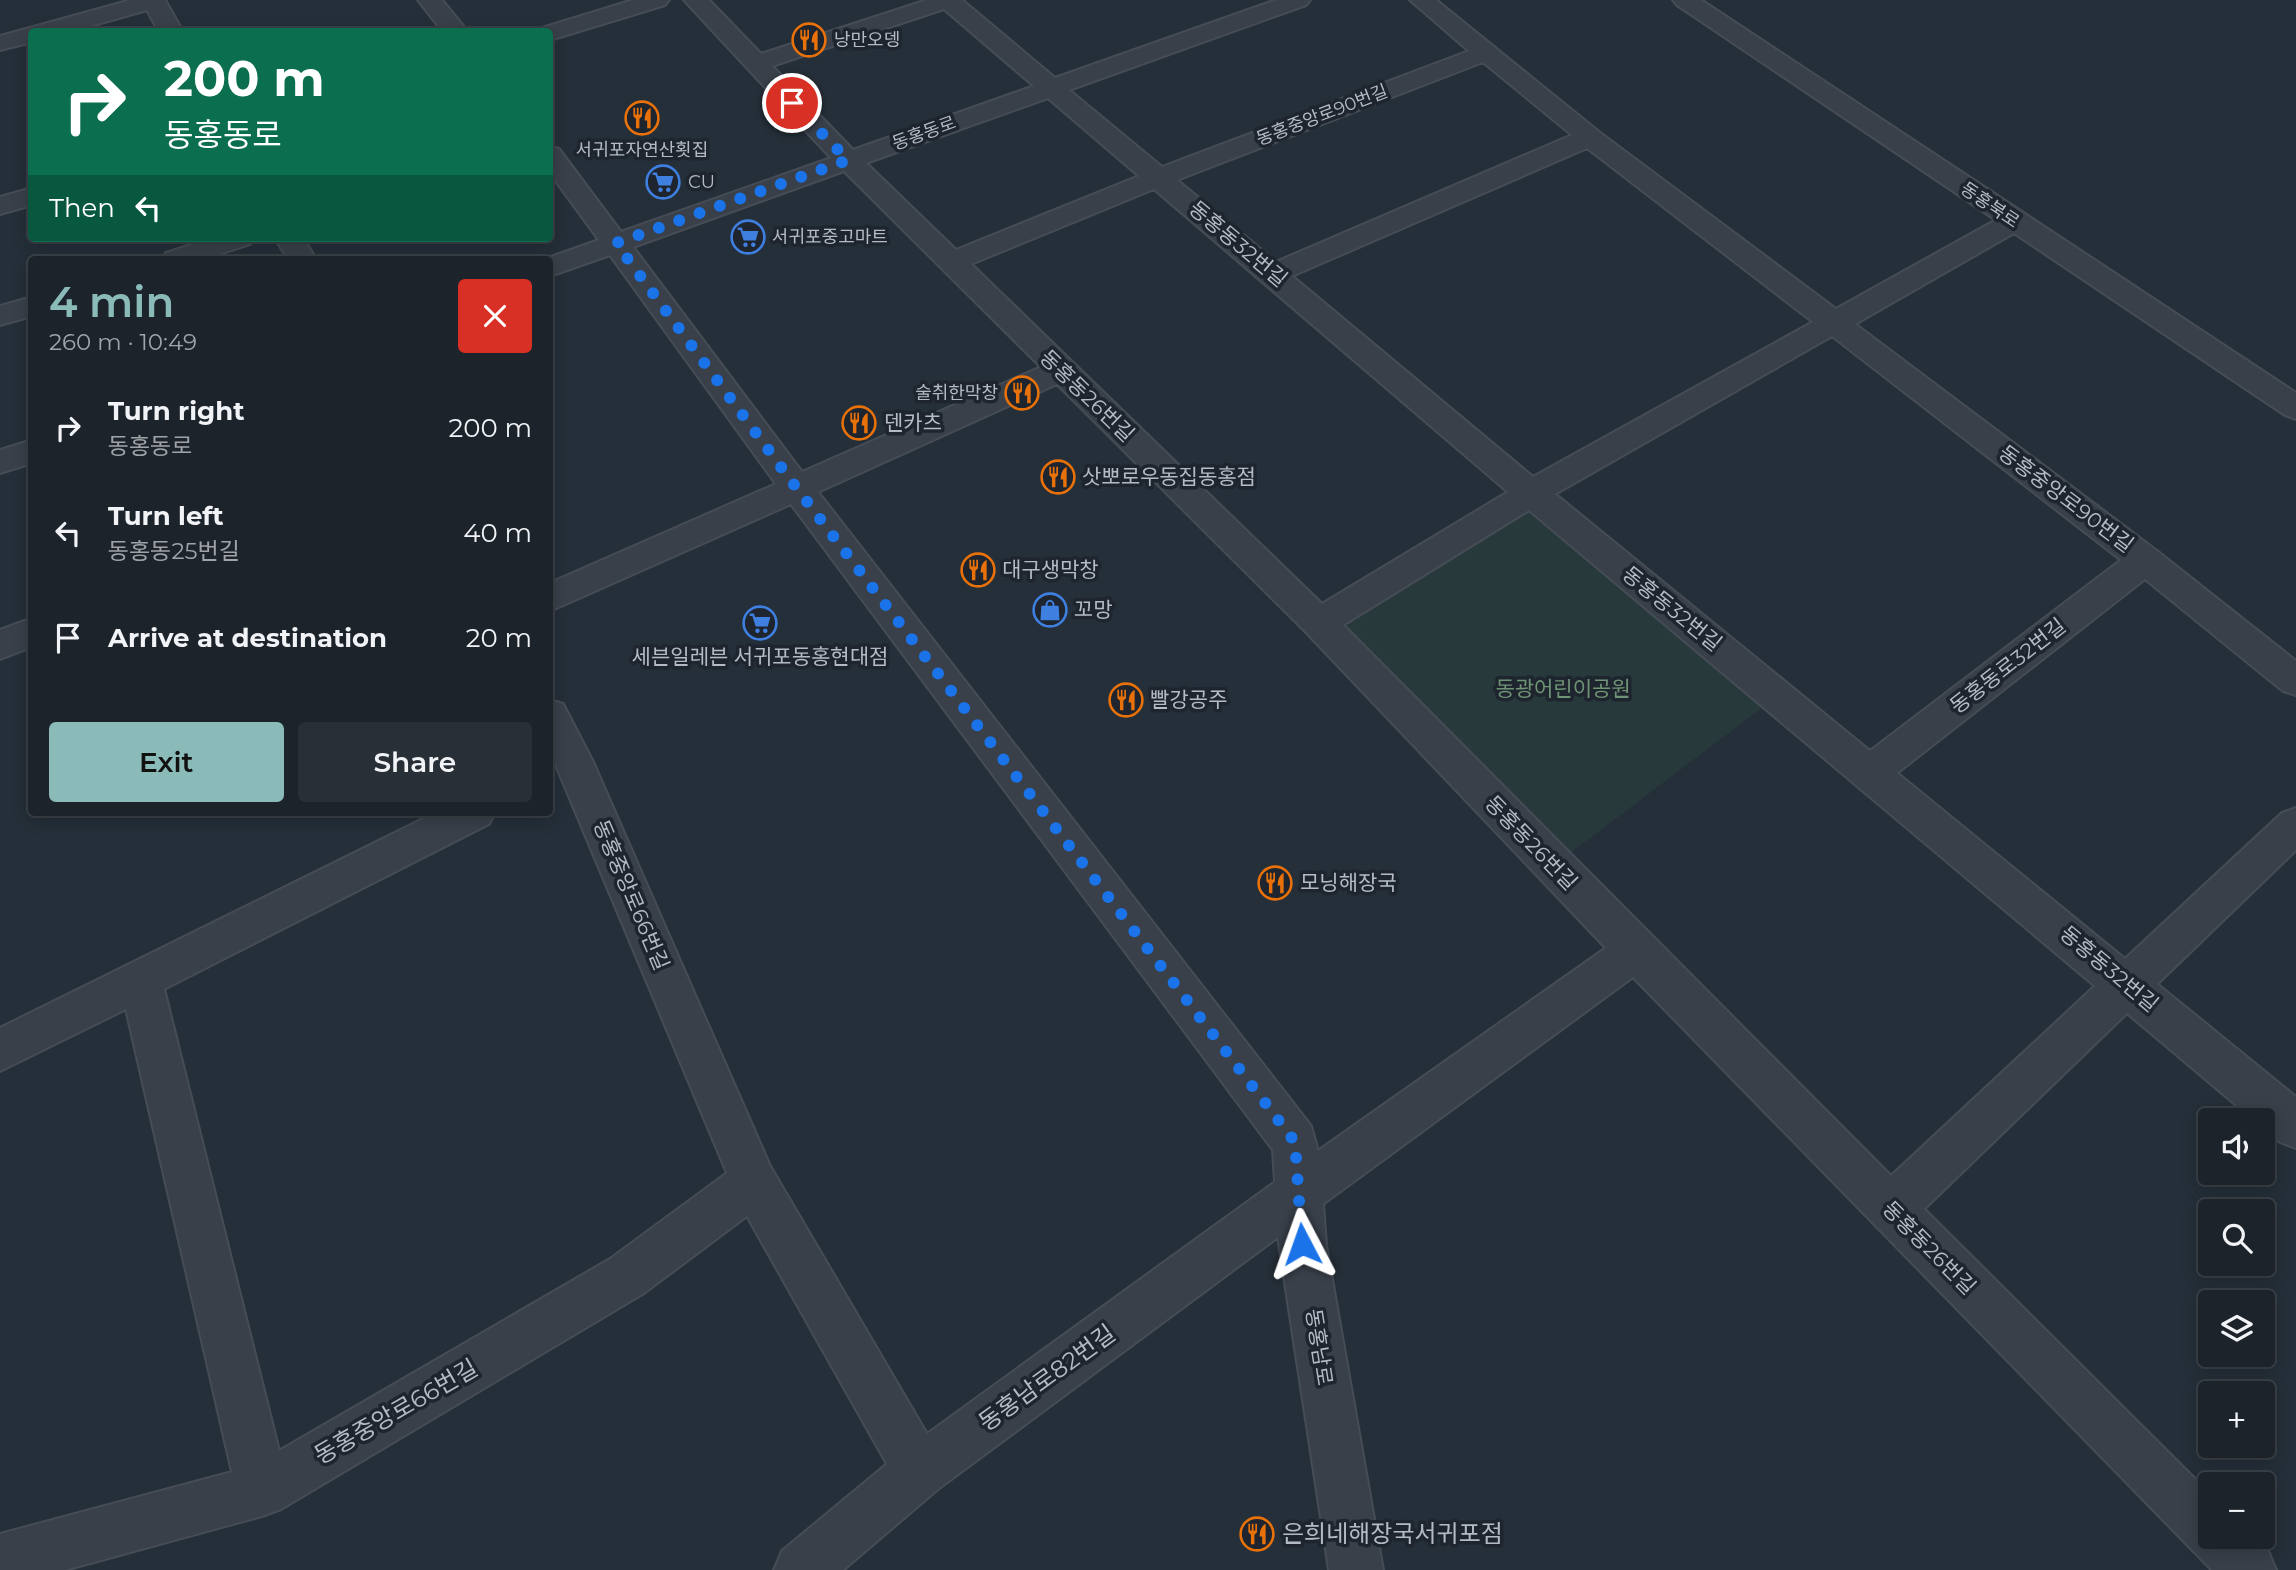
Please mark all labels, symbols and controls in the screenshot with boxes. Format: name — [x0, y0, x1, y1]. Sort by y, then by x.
restaurant icon: 낭만오뎅 — [790, 21, 828, 59]
place label: 낭만오뎅 — [834, 29, 900, 51]
text: 200 m — [164, 49, 325, 108]
icon: right — [49, 56, 140, 147]
pin — [762, 73, 822, 133]
street label: 동홍중앙로90번길 — [1253, 80, 1391, 150]
icon: arrive — [773, 84, 811, 122]
restaurant icon: 서귀포자연산횟집 — [623, 99, 661, 137]
street label: 동홍동로 — [889, 111, 959, 155]
text: 동홍동로 — [164, 115, 282, 154]
place label: 서귀포자연산횟집 — [576, 139, 708, 161]
supermarket icon: CU — [644, 163, 682, 201]
place label: CU — [688, 171, 715, 193]
street label: 동홍북로 — [1956, 177, 2024, 233]
icon: left — [129, 189, 167, 227]
text: Then — [49, 192, 115, 224]
street label: 동홍동32번길 — [1184, 195, 1292, 292]
supermarket icon: 서귀포중고마트 — [729, 218, 767, 256]
place label: 서귀포중고마트 — [772, 226, 888, 248]
text: 4 min — [49, 276, 174, 328]
button: close — [458, 279, 532, 353]
text: 260 m · 10:49 — [49, 328, 197, 356]
street label: 동홍동26번길 — [1035, 345, 1140, 447]
restaurant icon: 술취한막창 — [1003, 374, 1041, 412]
place label: 술취한막창 — [915, 382, 998, 404]
text: Turn right — [108, 395, 244, 427]
restaurant icon: 덴카츠 — [840, 404, 878, 442]
icon: right — [49, 409, 87, 447]
place label: 덴카츠 — [884, 410, 942, 435]
text: 200 m — [448, 412, 532, 444]
text: 동홍동로 — [108, 432, 193, 460]
street label: 동홍중앙로90번길 — [1994, 440, 2138, 557]
restaurant icon: 삿뽀로우동집동홍점 — [1039, 458, 1077, 496]
place label: 삿뽀로우동집동홍점 — [1082, 464, 1256, 489]
text: Turn left — [108, 500, 224, 532]
icon: left — [49, 514, 87, 552]
text: 40 m — [463, 517, 532, 549]
text: 동홍동25번길 — [108, 537, 240, 565]
restaurant icon: 대구생막창 — [959, 551, 997, 589]
place label: 대구생막창 — [1002, 557, 1099, 582]
street label: 동홍동32번길 — [1618, 561, 1727, 656]
shop icon: 꼬망 — [1031, 591, 1069, 629]
place label: 꼬망 — [1074, 597, 1113, 622]
supermarket icon: 세븐일레븐 서귀포동홍현대점 — [741, 604, 779, 642]
street label: 동홍동로32번길 — [1945, 613, 2070, 718]
icon: arrive — [49, 619, 87, 657]
text: Arrive at destination — [108, 622, 387, 654]
text: 20 m — [466, 622, 532, 654]
place label: 세븐일레븐 서귀포동홍현대점 — [632, 644, 888, 669]
park label: 동광어린이공원 — [1495, 676, 1631, 701]
restaurant icon: 빨강공주 — [1107, 681, 1145, 719]
place label: 빨강공주 — [1150, 687, 1227, 712]
button: Exit — [49, 722, 284, 802]
button: Share — [298, 722, 532, 802]
street label: 동홍동26번길 — [1480, 790, 1582, 895]
street label: 동홍중앙로66번길 — [589, 816, 674, 974]
restaurant icon: 모닝해장국 — [1256, 864, 1294, 902]
place label: 모닝해장국 — [1300, 870, 1397, 895]
street label: 동홍동32번길 — [2055, 920, 2163, 1017]
map controls — [2198, 1108, 2275, 1549]
button: sound — [2198, 1108, 2275, 1185]
street label: 동홍동26번길 — [1878, 1196, 1981, 1299]
button: search — [2198, 1199, 2275, 1276]
position arrow — [1265, 1207, 1339, 1281]
button: layers — [2198, 1290, 2275, 1367]
street label: 동홍남로 — [1301, 1307, 1338, 1387]
street label: 동홍남로82번길 — [973, 1318, 1121, 1437]
street label: 동홍중앙로66번길 — [309, 1353, 483, 1470]
button: + — [2198, 1381, 2275, 1458]
button: − — [2198, 1472, 2275, 1549]
restaurant icon: 은희네해장국서귀포점 — [1238, 1515, 1276, 1553]
place label: 은희네해장국서귀포점 — [1282, 1519, 1503, 1548]

